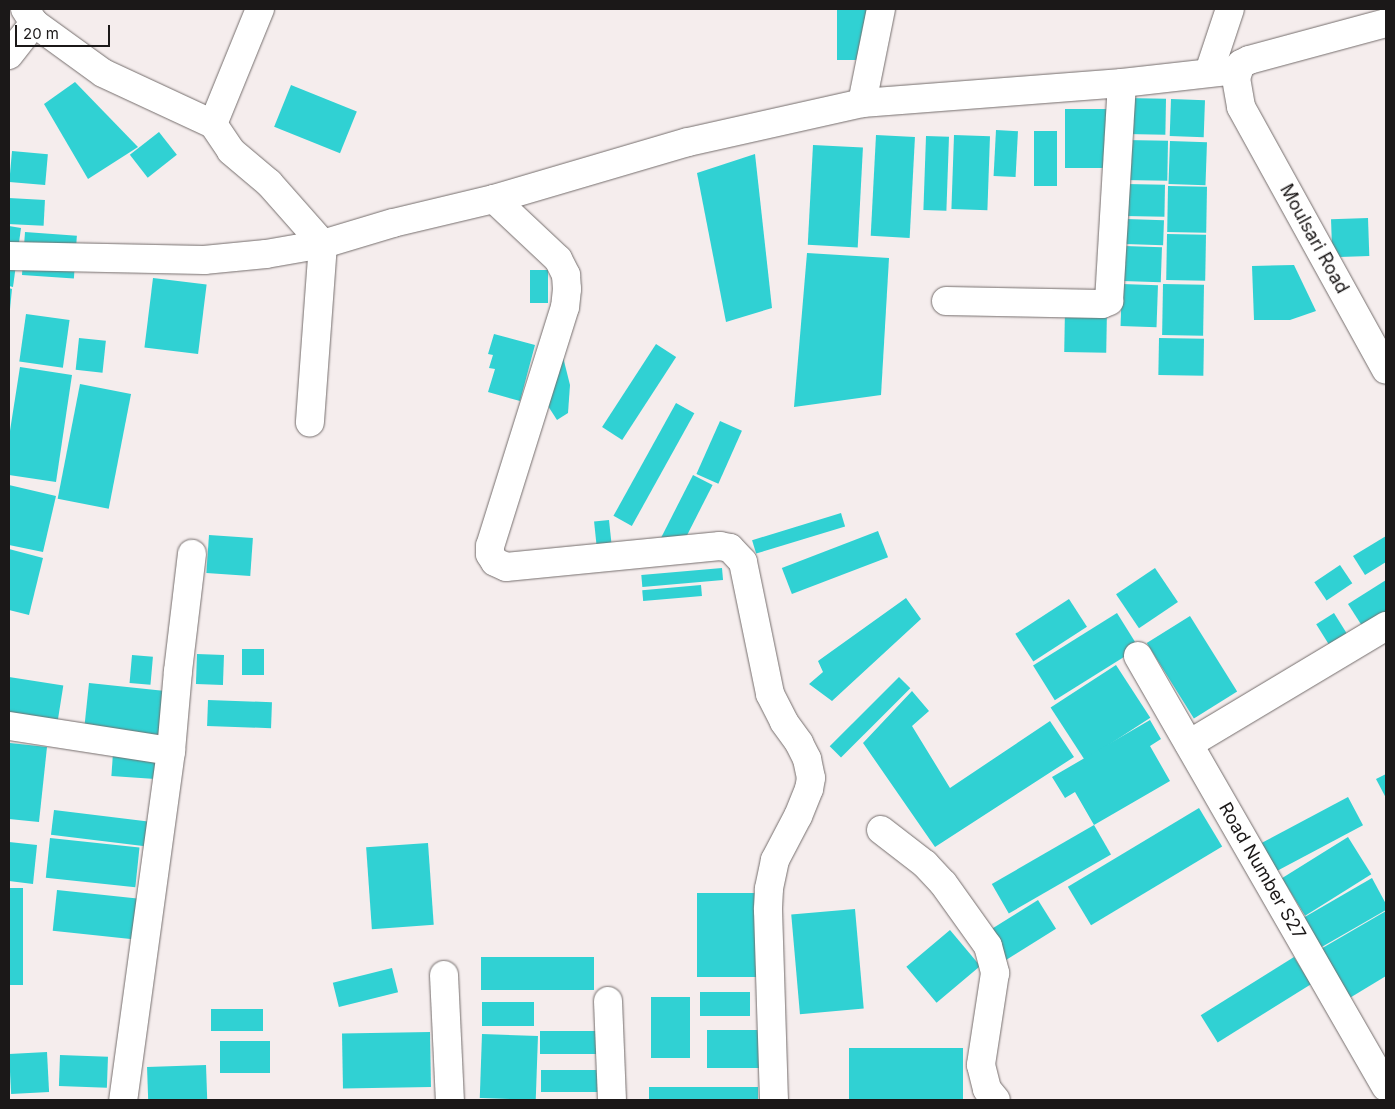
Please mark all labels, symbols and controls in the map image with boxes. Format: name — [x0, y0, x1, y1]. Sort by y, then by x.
scale bar — [18, 15, 112, 47]
text: 20 m — [23, 24, 59, 43]
street label: Moulsari Road — [1275, 181, 1353, 297]
street label: Road Number S27 — [1214, 799, 1310, 943]

